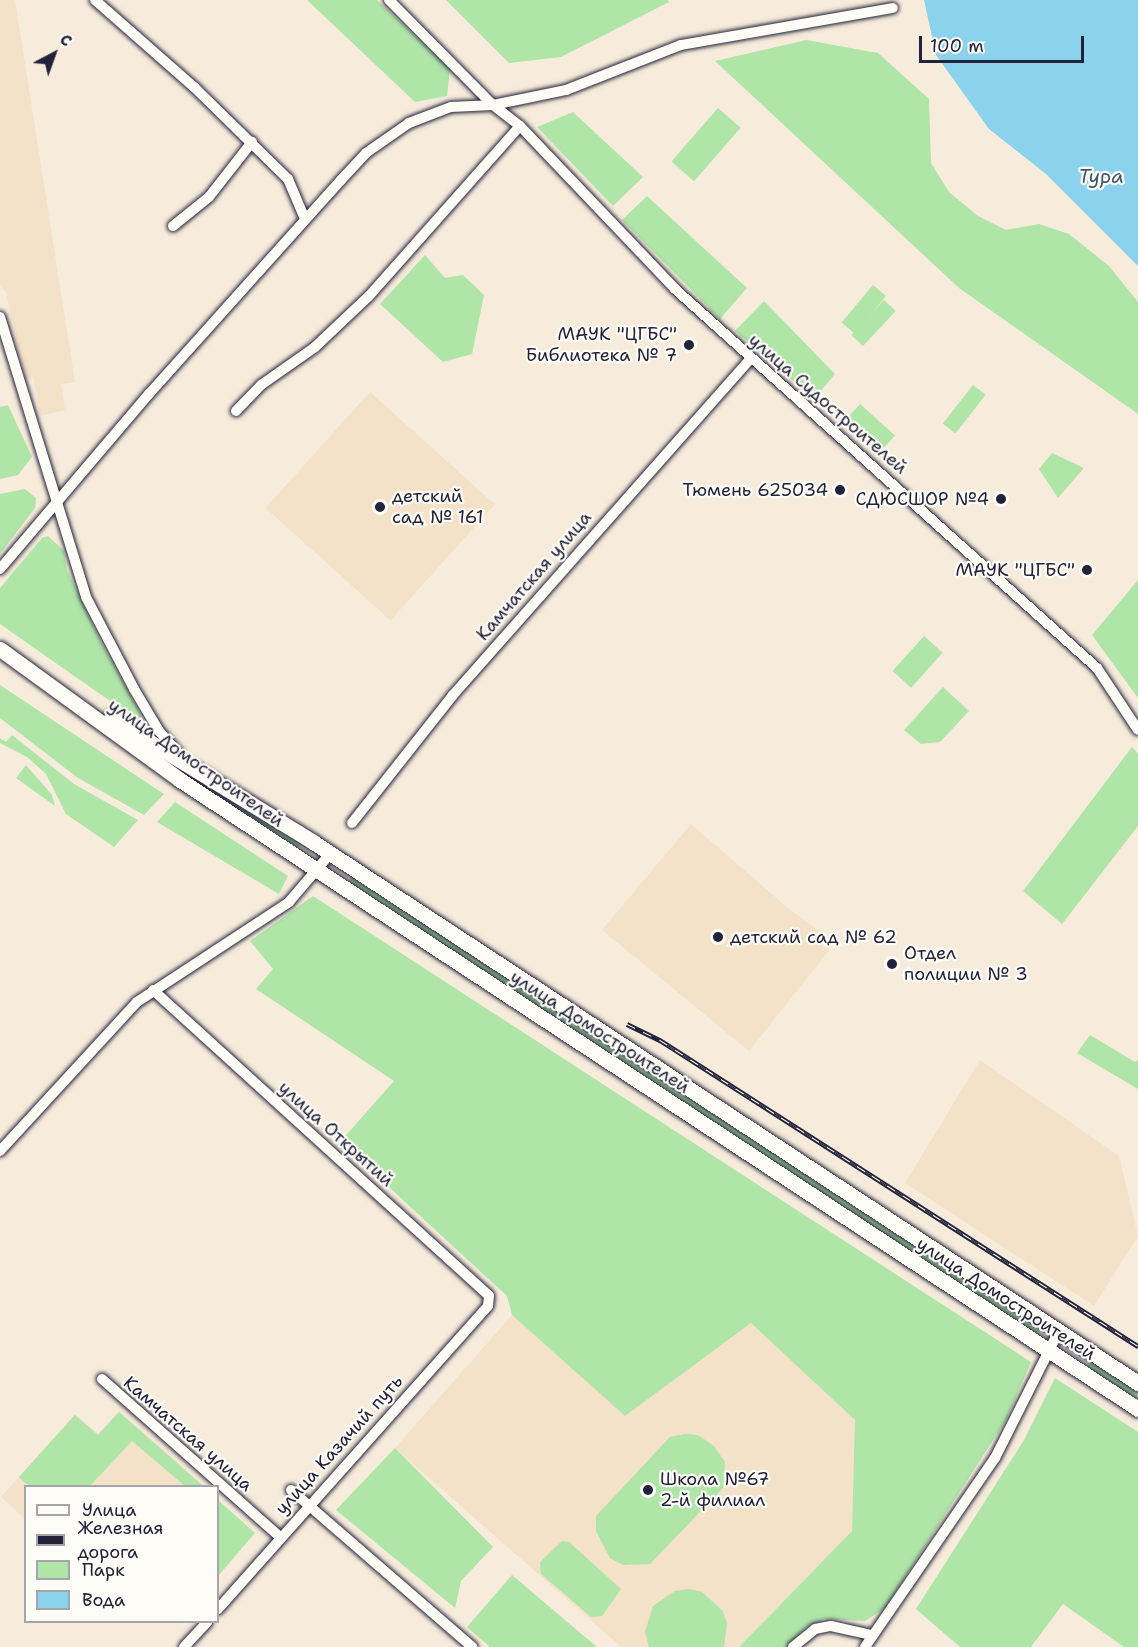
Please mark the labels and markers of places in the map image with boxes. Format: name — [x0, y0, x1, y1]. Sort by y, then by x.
place label: МАУК "ЦГБС" Библиотека № 7 — [525, 324, 677, 366]
marker: МАУК "ЦГБС" Библиотека № 7 — [682, 338, 696, 352]
place label: Тюмень 625034 — [682, 479, 828, 501]
marker: Тюмень 625034 — [833, 483, 847, 497]
place label: детский сад № 161 — [392, 486, 483, 528]
place label: СДЮСШОР №4 — [855, 488, 989, 510]
marker: СДЮСШОР №4 — [994, 492, 1008, 506]
marker: детский сад № 161 — [373, 500, 387, 514]
place label: МАУК "ЦГБС" — [956, 559, 1075, 581]
marker: МАУК "ЦГБС" — [1080, 563, 1094, 577]
place label: детский сад № 62 — [730, 926, 897, 948]
marker: детский сад № 62 — [711, 930, 725, 944]
place label: Отдел полиции № 3 — [904, 943, 1028, 986]
marker: Отдел полиции № 3 — [885, 957, 899, 971]
place label: Школа №67 2-й филиал — [660, 1469, 769, 1512]
marker: Школа №67 2-й филиал — [641, 1483, 655, 1497]

